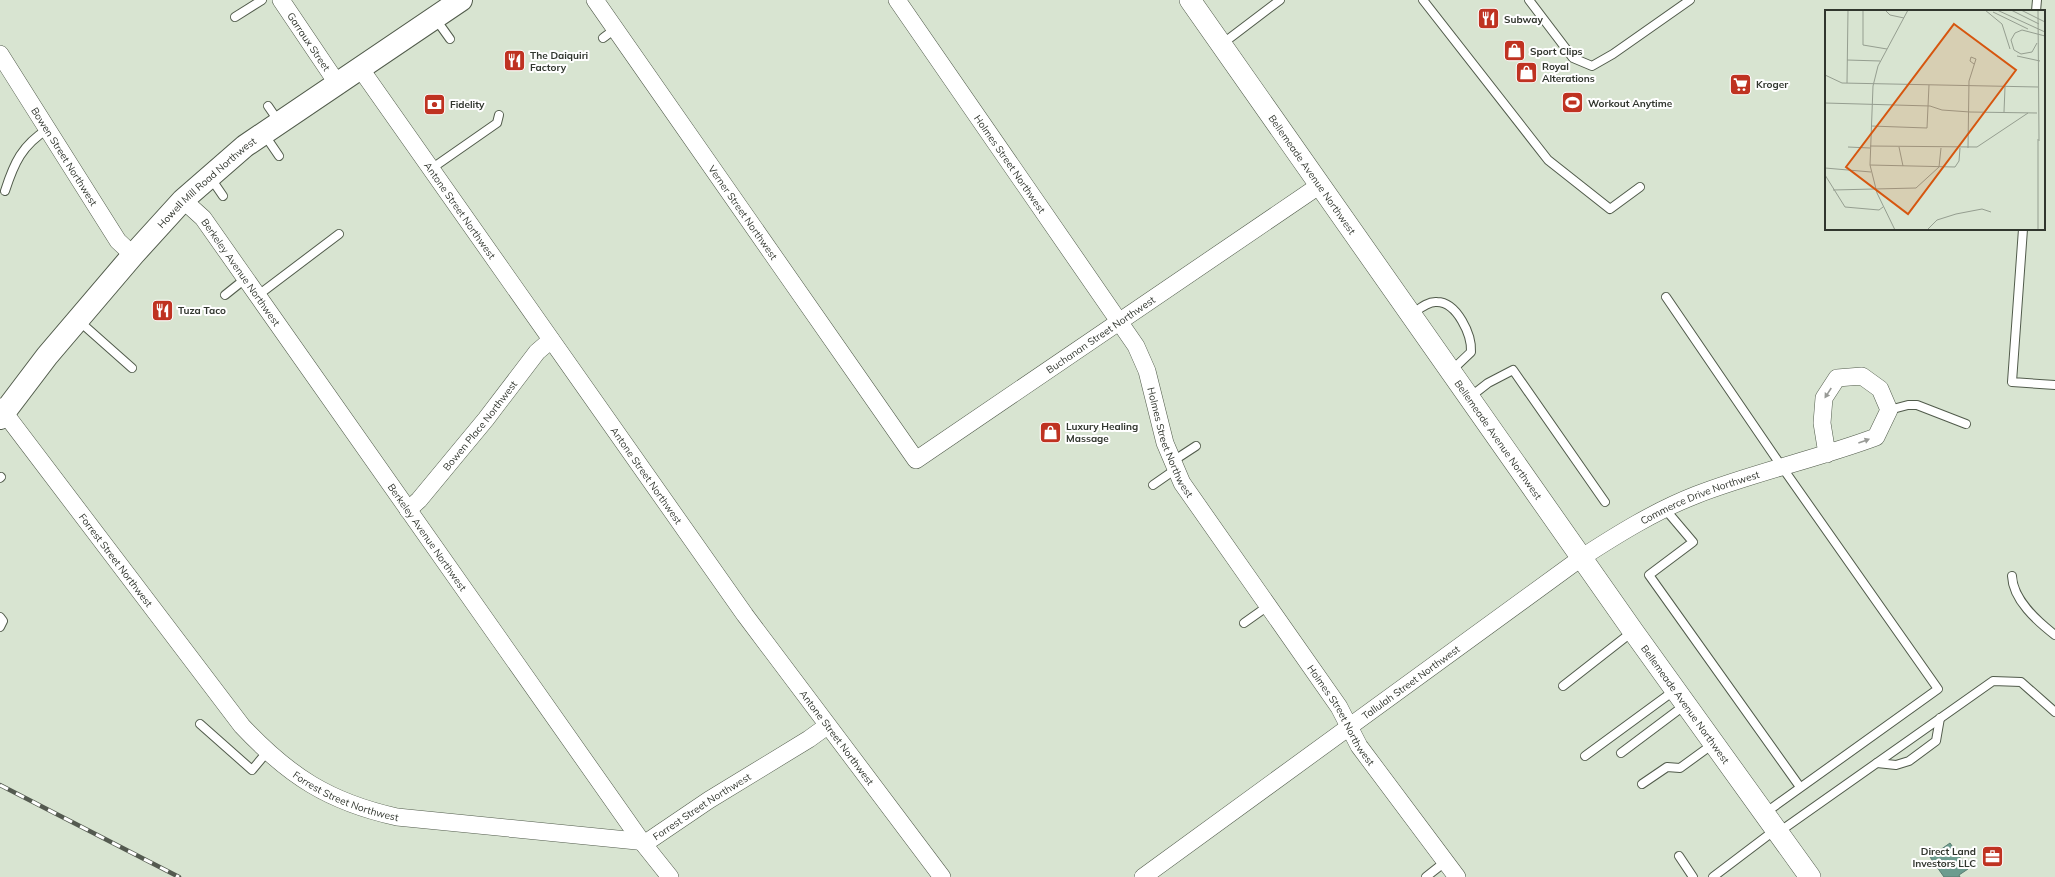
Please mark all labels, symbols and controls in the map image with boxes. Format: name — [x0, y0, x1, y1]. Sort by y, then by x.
restaurant icon: Subway — [1476, 6, 1502, 32]
street label: Garraux Street — [284, 10, 333, 74]
inset map — [1825, 10, 2045, 230]
place label: Subway — [1504, 13, 1543, 26]
shop icon: Sport Clips — [1501, 38, 1527, 64]
place label: Sport Clips — [1530, 45, 1583, 58]
restaurant icon: The Daiquiri Factory — [501, 48, 527, 74]
place label: The Daiquiri Factory — [530, 49, 588, 74]
shop icon: Royal Alterations — [1514, 59, 1540, 85]
place label: Royal Alterations — [1542, 60, 1595, 85]
supermarket icon: Kroger — [1727, 71, 1753, 97]
place label: Kroger — [1756, 78, 1788, 91]
sports icon: Workout Anytime — [1560, 90, 1586, 116]
bank icon: Fidelity — [422, 91, 448, 117]
place label: Workout Anytime — [1588, 97, 1673, 110]
place label: Fidelity — [450, 98, 485, 111]
street label: Bowen Street Northwest — [28, 105, 100, 209]
street label: Holmes Street Northwest — [971, 112, 1049, 216]
street label: Bellemeade Avenue Northwest — [1265, 112, 1359, 237]
street label: Howell Mill Road Northwest — [155, 134, 259, 231]
street label: Antone Street Northwest — [421, 160, 499, 262]
street label: Verner Street Northwest — [705, 163, 781, 263]
street label: Berkeley Avenue Northwest — [198, 216, 283, 329]
street label: Buchanan Street Northwest — [1044, 293, 1158, 377]
restaurant icon: Tuza Taco — [150, 297, 176, 323]
place label: Tuza Taco — [178, 304, 226, 317]
street label: Bellemeade Avenue Northwest — [1452, 377, 1545, 503]
street label: Bowen Place Northwest — [440, 378, 520, 473]
street label: Holmes Street Northwest — [1144, 386, 1196, 500]
one-way arrow — [1824, 387, 1831, 398]
shop icon: Luxury Healing Massage — [1038, 419, 1064, 445]
place label: Luxury Healing Massage — [1066, 420, 1138, 445]
street label: Antone Street Northwest — [608, 425, 685, 527]
one-way arrow — [1859, 438, 1871, 444]
street label: Commerce Drive Northwest — [1638, 468, 1762, 527]
street label: Berkeley Avenue Northwest — [385, 481, 470, 594]
street label: Forrest Street Northwest — [76, 511, 156, 610]
street label: Tallulah Street Northwest — [1359, 642, 1463, 723]
street label: Bellemeade Avenue Northwest — [1638, 642, 1733, 767]
street label: Holmes Street Northwest — [1304, 662, 1378, 769]
street label: Antone Street Northwest — [797, 688, 877, 788]
street label: Forrest Street Northwest — [290, 768, 400, 824]
street label: Forrest Street Northwest — [651, 770, 754, 843]
office icon: Direct Land Investors LLC — [1979, 844, 2005, 870]
place label: Direct Land Investors LLC — [1912, 845, 1976, 870]

